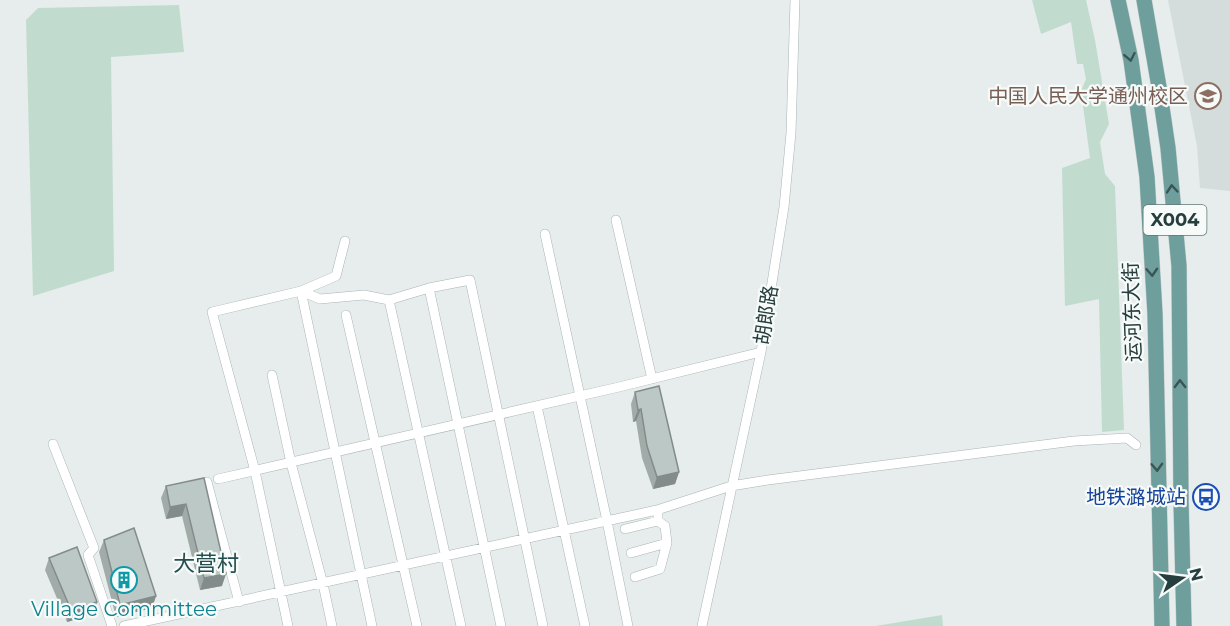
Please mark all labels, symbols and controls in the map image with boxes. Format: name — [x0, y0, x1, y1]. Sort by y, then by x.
one-way arrow — [1123, 52, 1136, 62]
school or university icon: 中国人民大学通州校区 — [1193, 81, 1223, 111]
place label: 中国人民大学通州校区 — [988, 84, 1188, 108]
one-way arrow — [1166, 185, 1179, 194]
road number: X004 — [1144, 205, 1206, 235]
street label: 运河东大街 — [1118, 262, 1146, 362]
one-way arrow — [1146, 267, 1159, 276]
street label: 胡郎路 — [749, 283, 783, 347]
one-way arrow — [1174, 380, 1187, 389]
one-way arrow — [1151, 462, 1163, 471]
bus stop icon: 地铁潞城站 — [1191, 482, 1221, 512]
place label: 地铁潞城站 — [1086, 485, 1186, 509]
north arrow — [1152, 548, 1212, 608]
district label: 大营村 — [173, 550, 239, 577]
building icon: Village Committee — [109, 565, 139, 595]
text: N — [1185, 566, 1207, 583]
place label: Village Committee — [31, 597, 217, 621]

